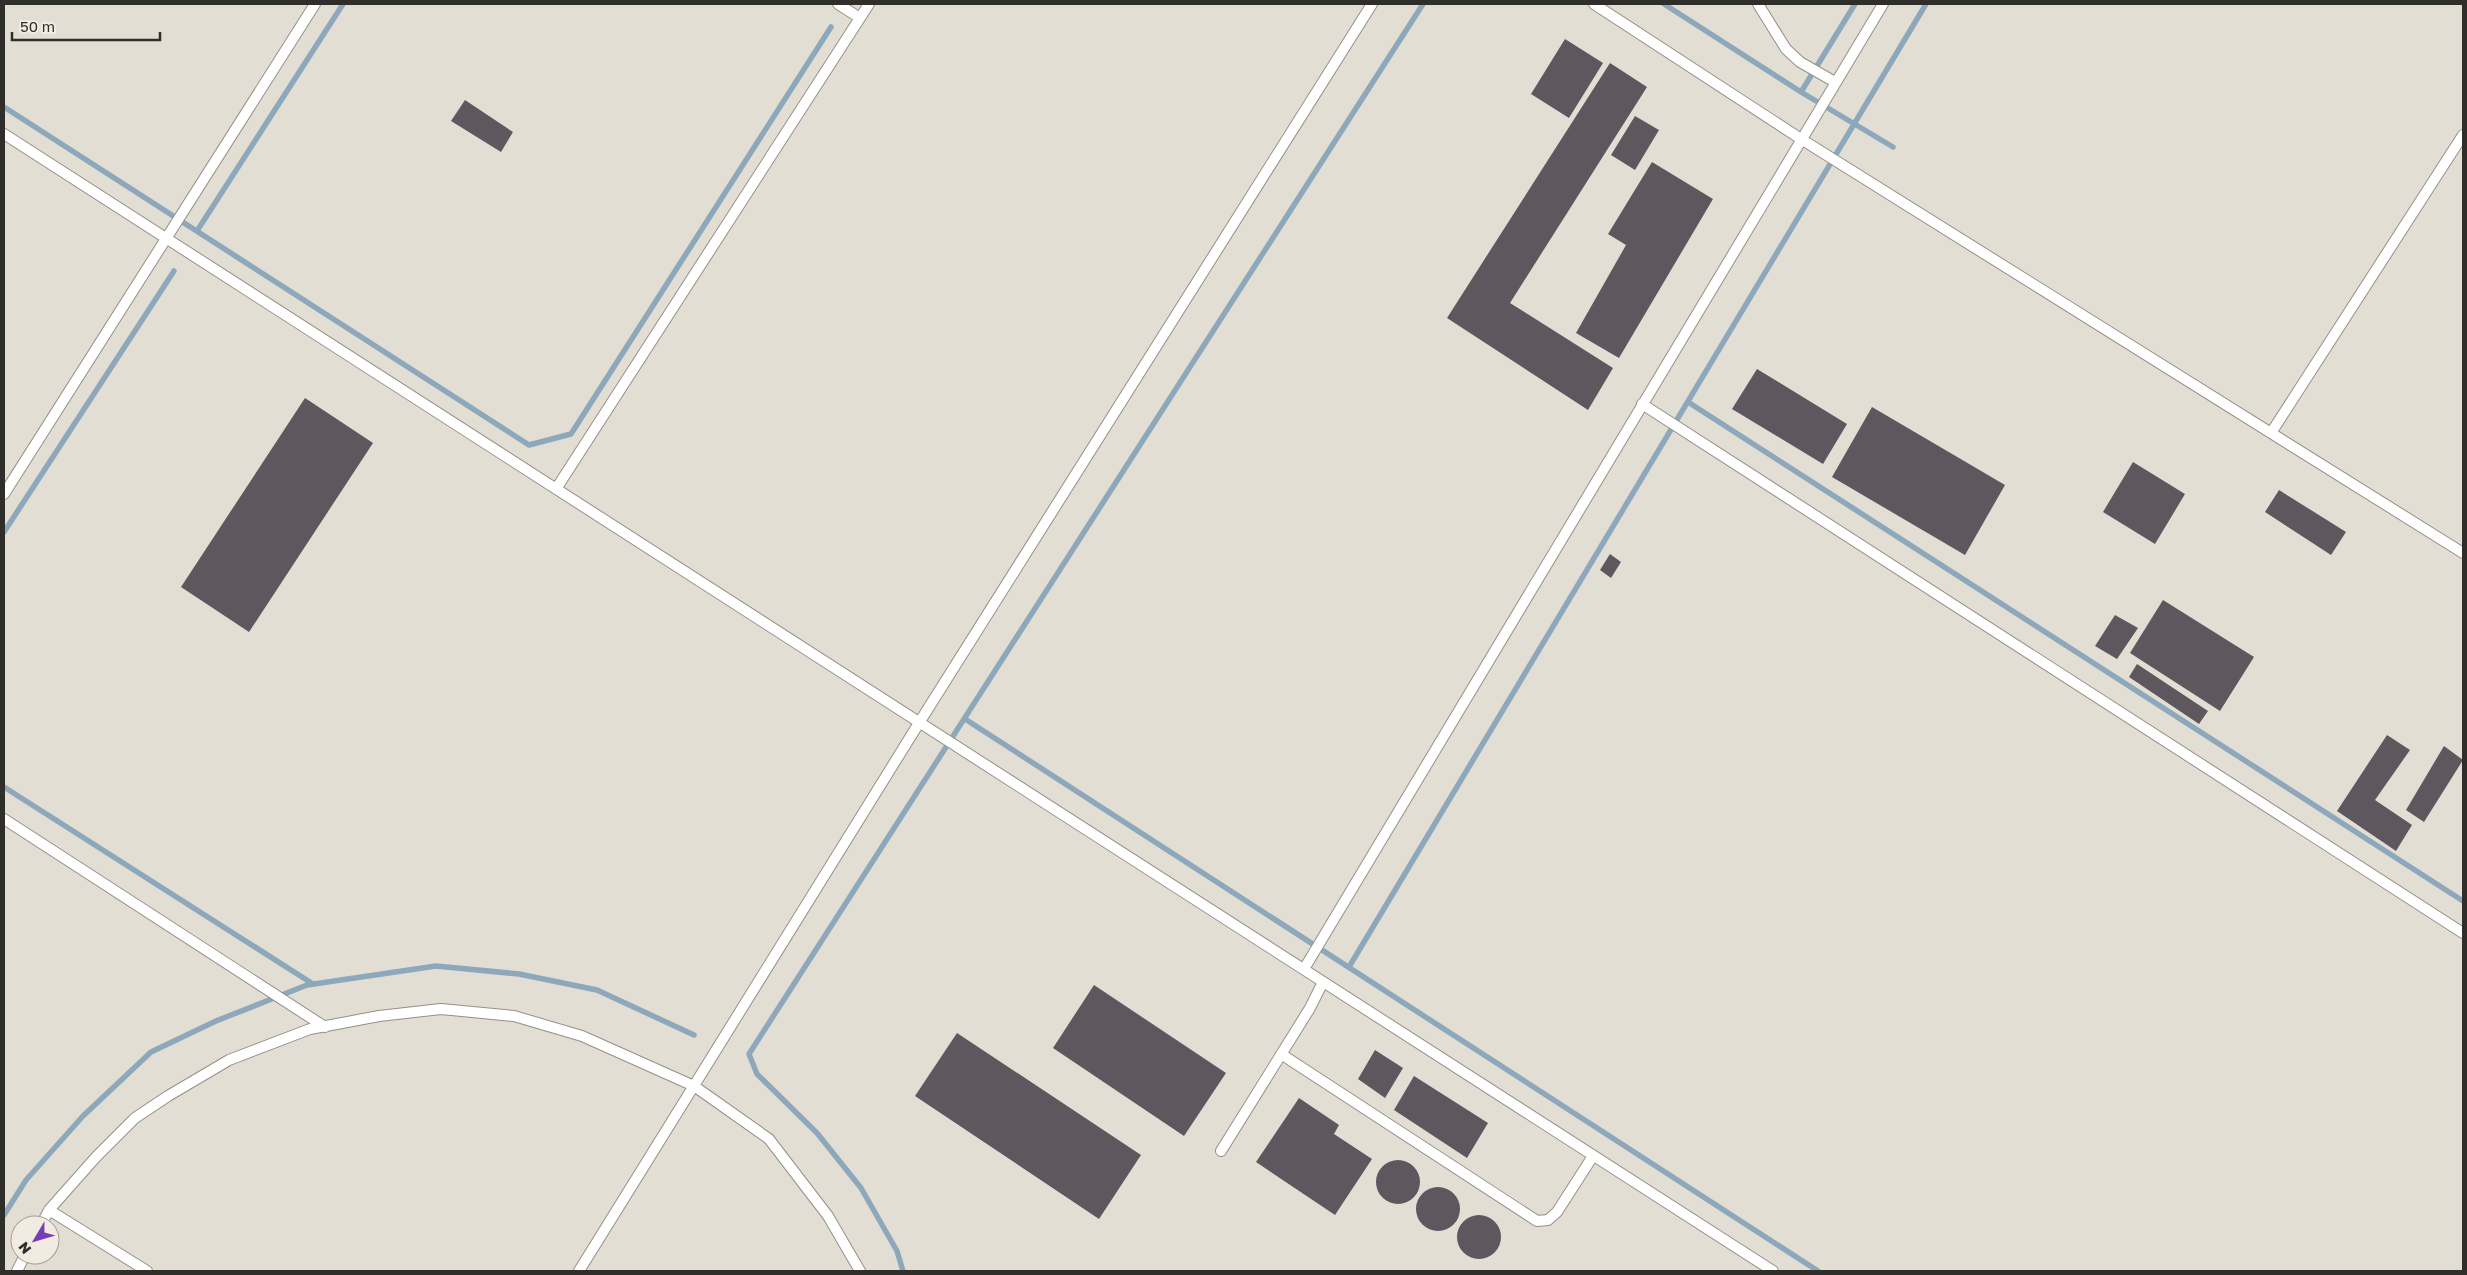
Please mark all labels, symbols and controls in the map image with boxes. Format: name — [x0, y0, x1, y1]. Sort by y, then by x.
scale bar — [12, 10, 160, 42]
text: 50 m — [20, 17, 55, 35]
north arrow — [10, 1215, 60, 1265]
text: N — [14, 1239, 34, 1258]

